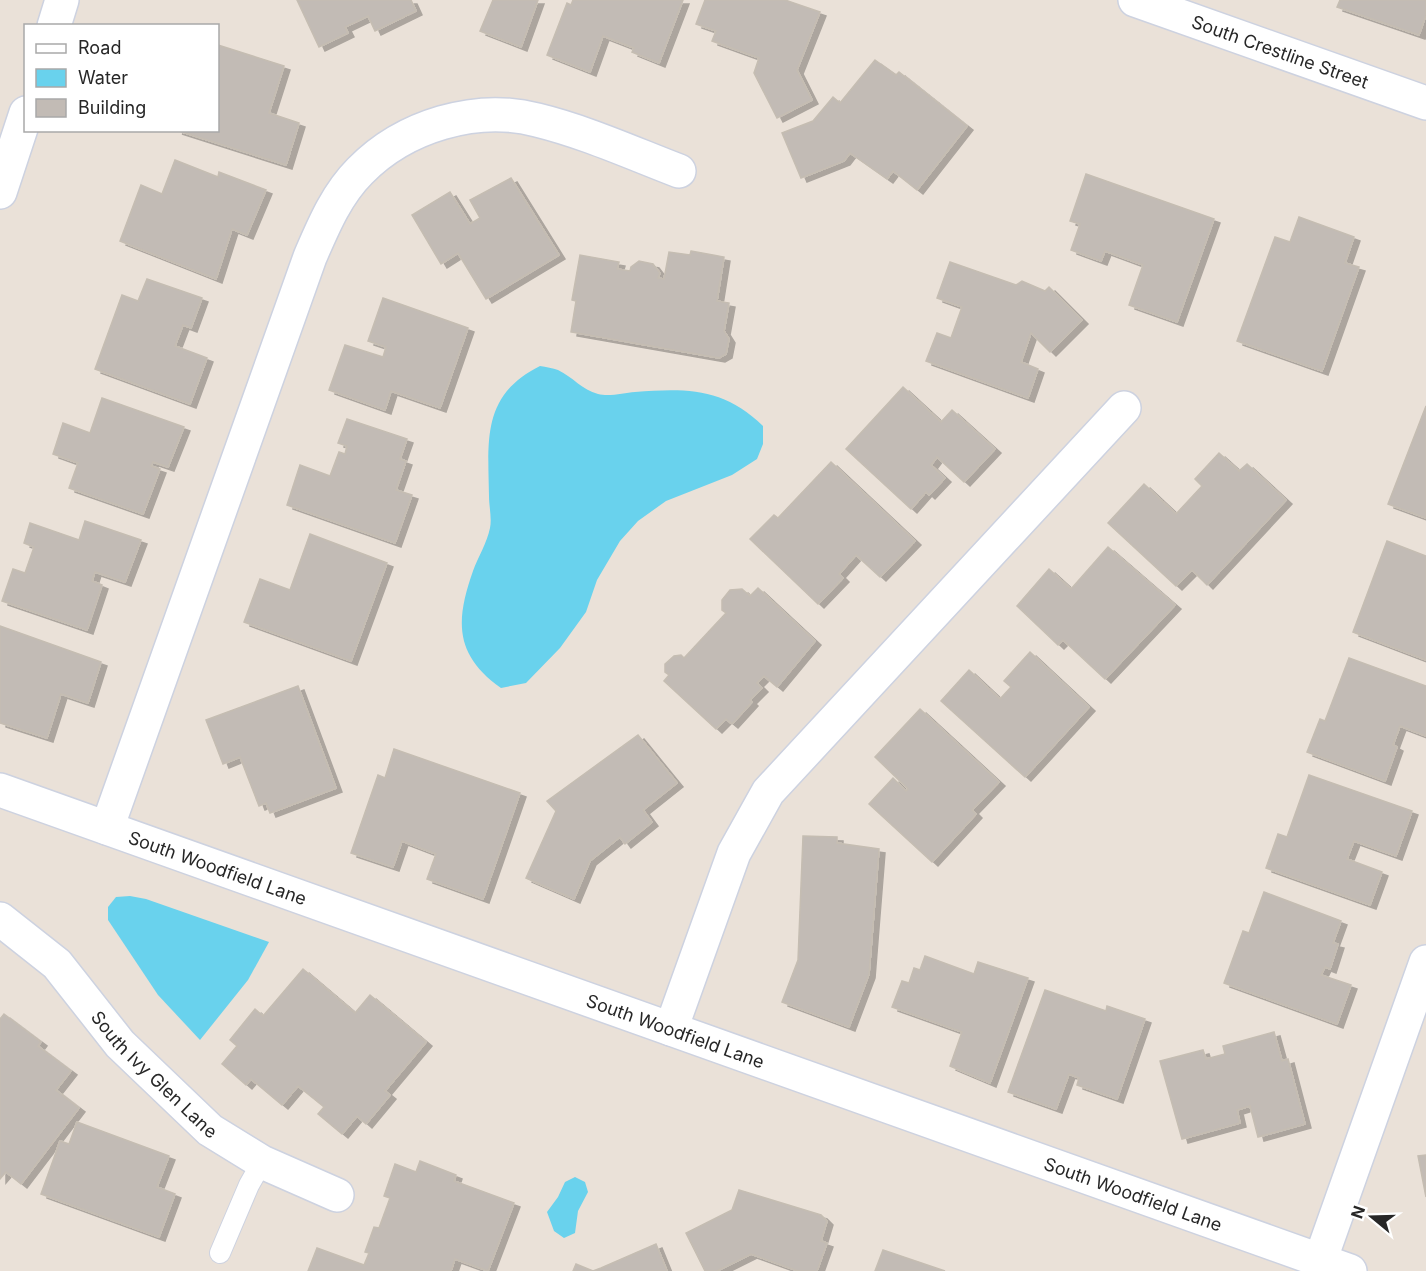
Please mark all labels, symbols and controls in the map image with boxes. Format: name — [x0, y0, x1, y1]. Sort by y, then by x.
street label: South Crestline Street — [1189, 10, 1371, 92]
legend — [24, 24, 219, 132]
text: Road — [78, 37, 121, 58]
text: Water — [78, 67, 128, 88]
text: Building — [78, 97, 146, 118]
street label: South Woodfield Lane — [126, 826, 309, 909]
street label: South Woodfield Lane — [584, 989, 767, 1072]
street label: South Ivy Glen Lane — [87, 1006, 221, 1142]
street label: South Woodfield Lane — [1041, 1152, 1225, 1235]
north arrow — [1342, 1187, 1402, 1247]
text: N — [1346, 1203, 1369, 1221]

